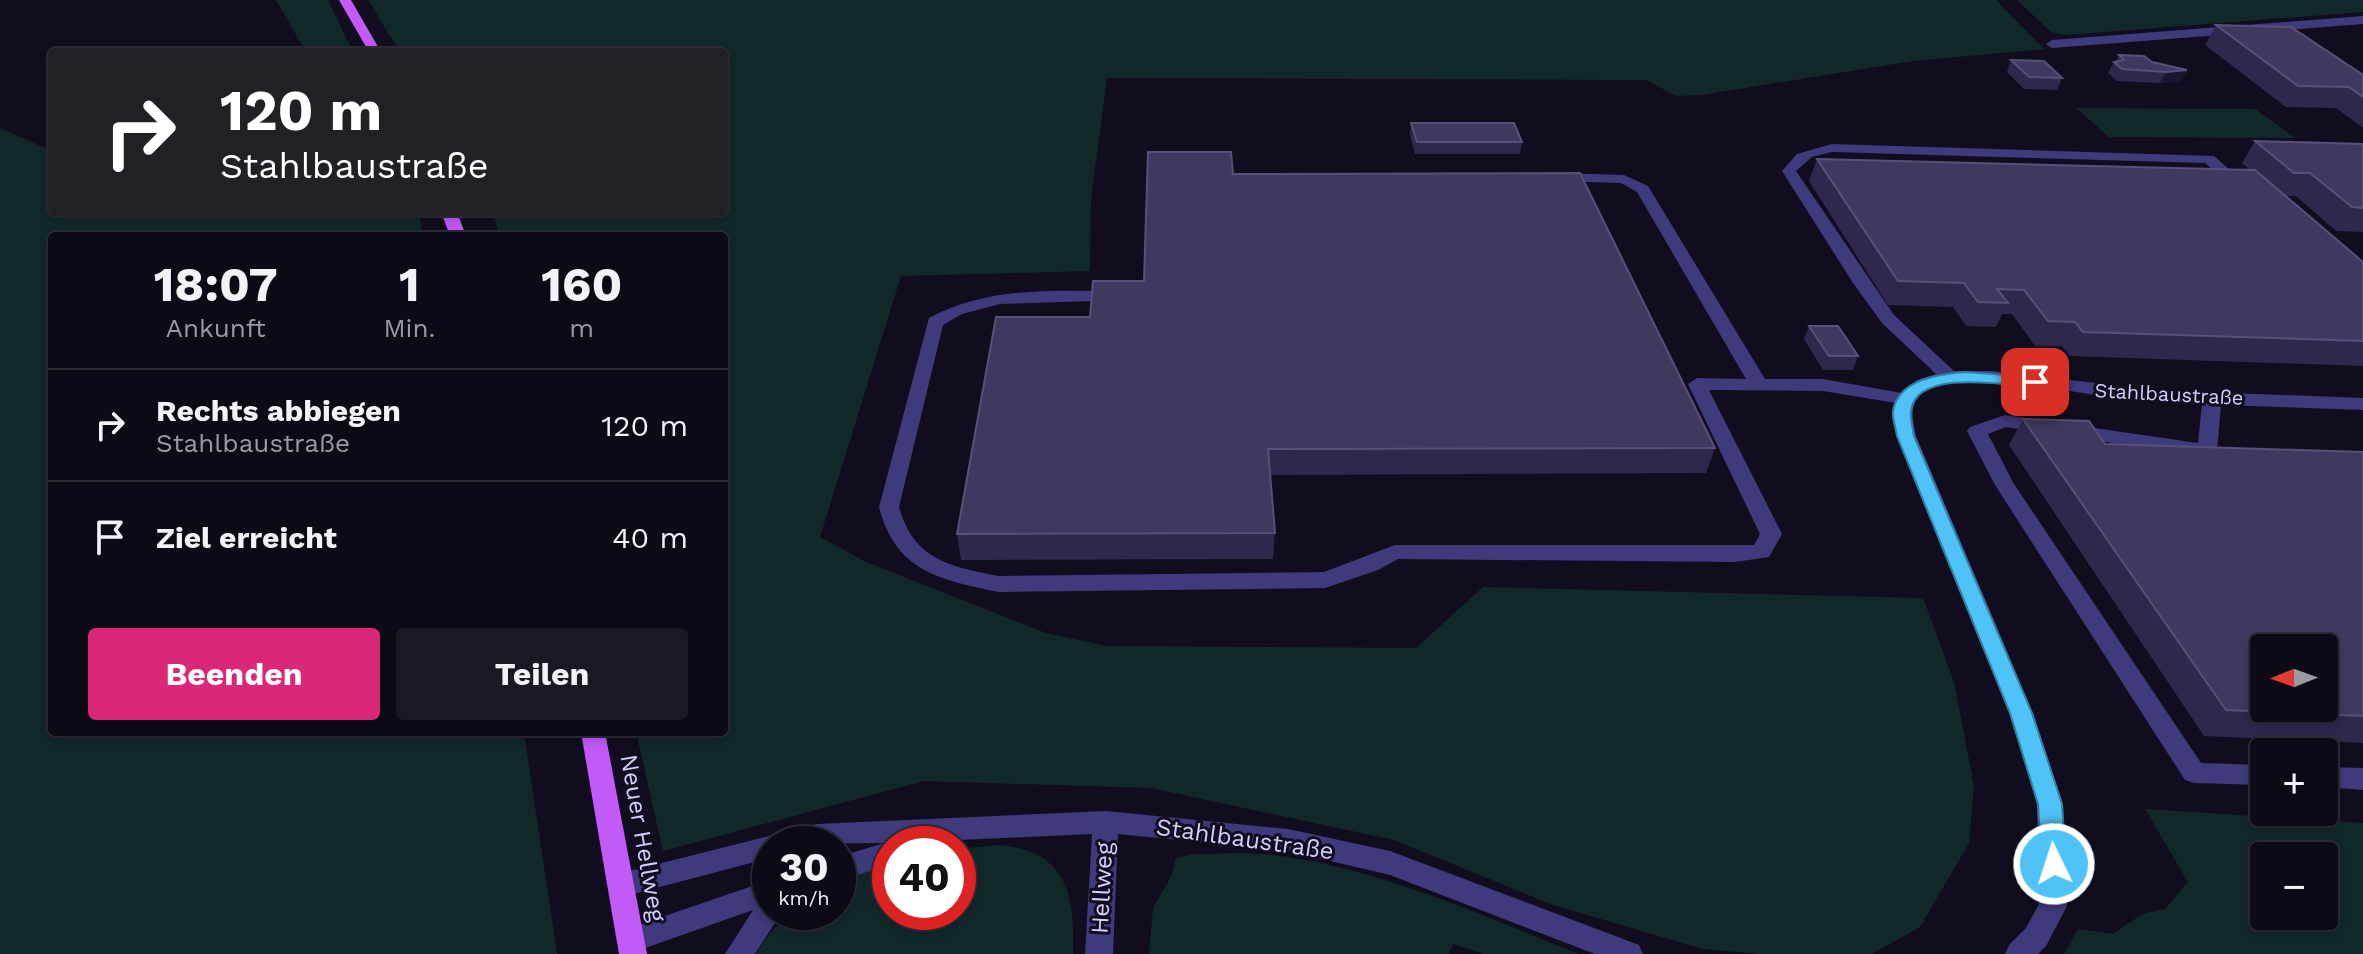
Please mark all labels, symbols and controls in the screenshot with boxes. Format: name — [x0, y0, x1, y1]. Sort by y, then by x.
text: 120 m — [220, 78, 382, 144]
icon: right — [88, 80, 192, 184]
text: Stahlbaustraße — [220, 145, 489, 187]
text: 18:07 — [154, 256, 278, 313]
text: 1 — [399, 256, 420, 313]
text: 160 — [541, 256, 622, 313]
text: Ankunft — [166, 313, 266, 343]
text: Min. — [383, 313, 436, 343]
text: m — [569, 313, 594, 343]
pin — [2001, 348, 2069, 416]
icon: arrive — [2013, 360, 2057, 404]
street label: Stahlbaustraße — [2094, 378, 2244, 410]
text: Rechts abbiegen — [156, 393, 401, 428]
icon: right — [88, 403, 132, 447]
text: 120 m — [601, 408, 688, 443]
text: Stahlbaustraße — [156, 428, 350, 458]
icon: arrive — [88, 515, 132, 559]
text: Ziel erreicht — [156, 520, 337, 555]
text: 40 m — [612, 520, 688, 555]
button: Beenden — [88, 628, 380, 720]
button: Teilen — [396, 628, 688, 720]
north arrow — [2250, 634, 2338, 722]
map controls — [2250, 634, 2338, 930]
button: + — [2250, 738, 2338, 826]
street label: Neuer Hellweg — [615, 752, 672, 924]
street label: Stahlbaustraße — [1154, 813, 1336, 865]
position arrow — [2012, 822, 2096, 906]
speed limit sign: 40 — [872, 826, 976, 930]
street label: Hellweg — [1086, 841, 1118, 935]
button: − — [2250, 842, 2338, 930]
text: 30 — [779, 844, 829, 891]
text: km/h — [778, 886, 830, 910]

